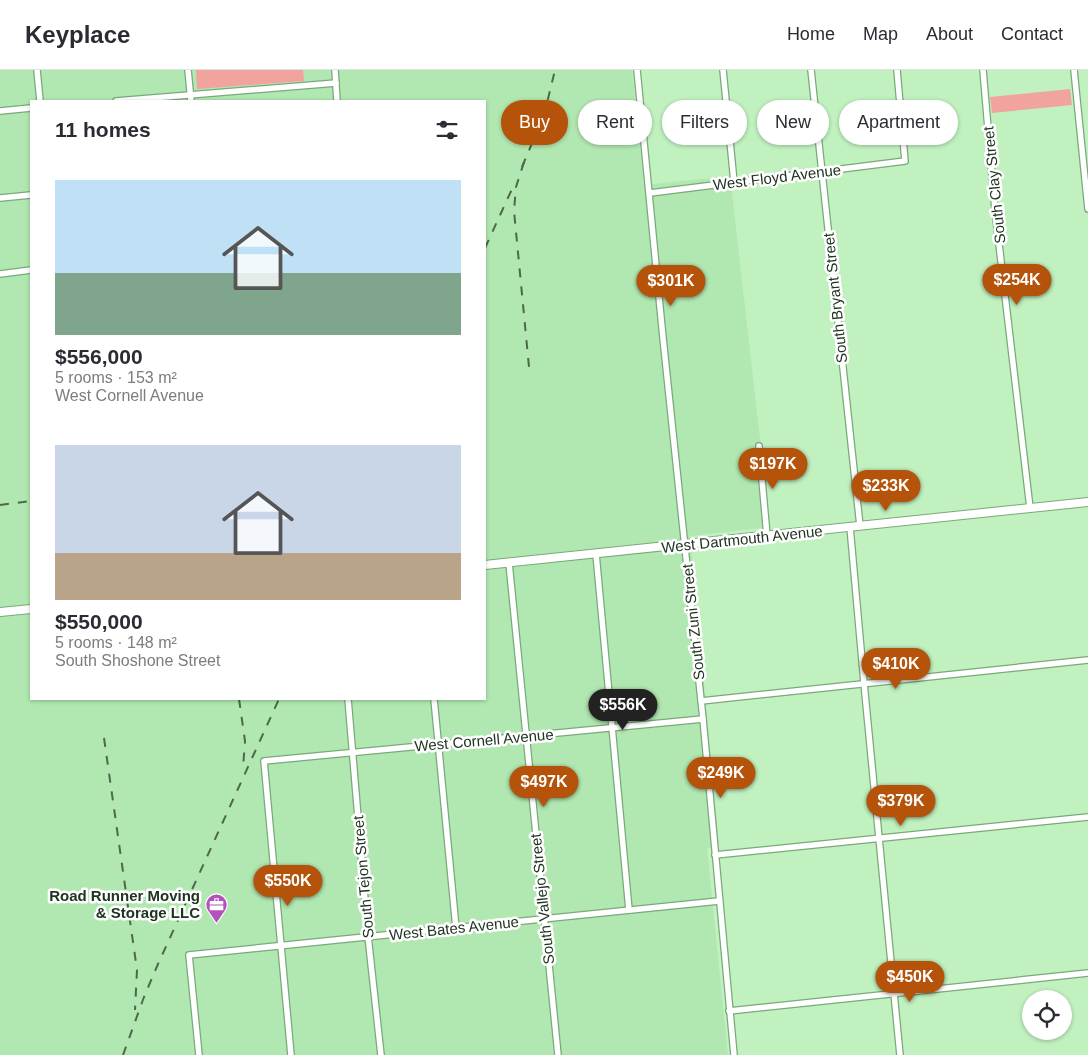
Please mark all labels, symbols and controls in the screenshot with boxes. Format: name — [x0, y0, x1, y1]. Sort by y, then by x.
text: Keyplace — [25, 21, 130, 48]
text: Home — [787, 24, 835, 44]
text: Map — [863, 24, 898, 44]
text: About — [926, 24, 973, 44]
text: Contact — [1001, 24, 1063, 44]
chip: Buy — [501, 100, 568, 145]
chip: Rent — [578, 100, 652, 145]
chip: Filters — [662, 100, 747, 145]
chip: New — [757, 100, 829, 145]
chip: Apartment — [839, 100, 958, 145]
icon: filters — [433, 116, 461, 144]
text: 11 homes — [55, 118, 151, 141]
street label: South Clay Street — [979, 125, 1009, 244]
street label: West Floyd Avenue — [712, 161, 842, 193]
icon: home — [213, 213, 303, 303]
street label: South Bryant Street — [820, 231, 850, 364]
pin: $301K — [636, 264, 706, 307]
pin: $254K — [982, 264, 1052, 306]
text: $254K — [993, 271, 1041, 288]
text: $301K — [647, 272, 695, 289]
text: $556,000 — [55, 345, 143, 368]
text: 5 rooms · 153 m² — [55, 369, 177, 386]
text: West Cornell Avenue — [55, 387, 204, 404]
pin: $197K — [738, 448, 808, 490]
text: $197K — [749, 455, 797, 472]
pin: $233K — [851, 470, 921, 512]
text: $233K — [862, 477, 910, 494]
icon: home — [213, 478, 303, 568]
street label: West Dartmouth Avenue — [661, 522, 823, 556]
street label: South Zuni Street — [678, 562, 708, 681]
text: $550,000 — [55, 610, 143, 633]
text: 5 rooms · 148 m² — [55, 634, 177, 651]
pin: $410K — [861, 648, 931, 690]
text: South Shoshone Street — [55, 652, 220, 669]
text: $410K — [872, 655, 920, 672]
pin: $556K — [588, 688, 658, 731]
text: $556K — [599, 696, 647, 713]
street label: West Cornell Avenue — [414, 725, 554, 755]
pin: $249K — [686, 756, 756, 799]
text: $249K — [697, 764, 745, 781]
pin: $497K — [509, 766, 579, 808]
text: $497K — [520, 773, 568, 790]
pin: $379K — [866, 784, 936, 827]
text: $379K — [877, 792, 925, 809]
street label: South Tejon Street — [349, 814, 377, 939]
street label: South Vallejo Street — [527, 832, 557, 965]
pin: $550K — [253, 864, 323, 907]
text: $550K — [264, 872, 312, 889]
place label: Road Runner Moving & Storage LLC — [49, 887, 200, 921]
office icon: Road Runner Moving & Storage LLC — [204, 892, 228, 923]
street label: West Bates Avenue — [388, 913, 520, 943]
pin: $450K — [875, 960, 945, 1003]
text: $450K — [886, 968, 934, 985]
map controls — [1022, 990, 1072, 1040]
button: locate — [1022, 990, 1072, 1040]

